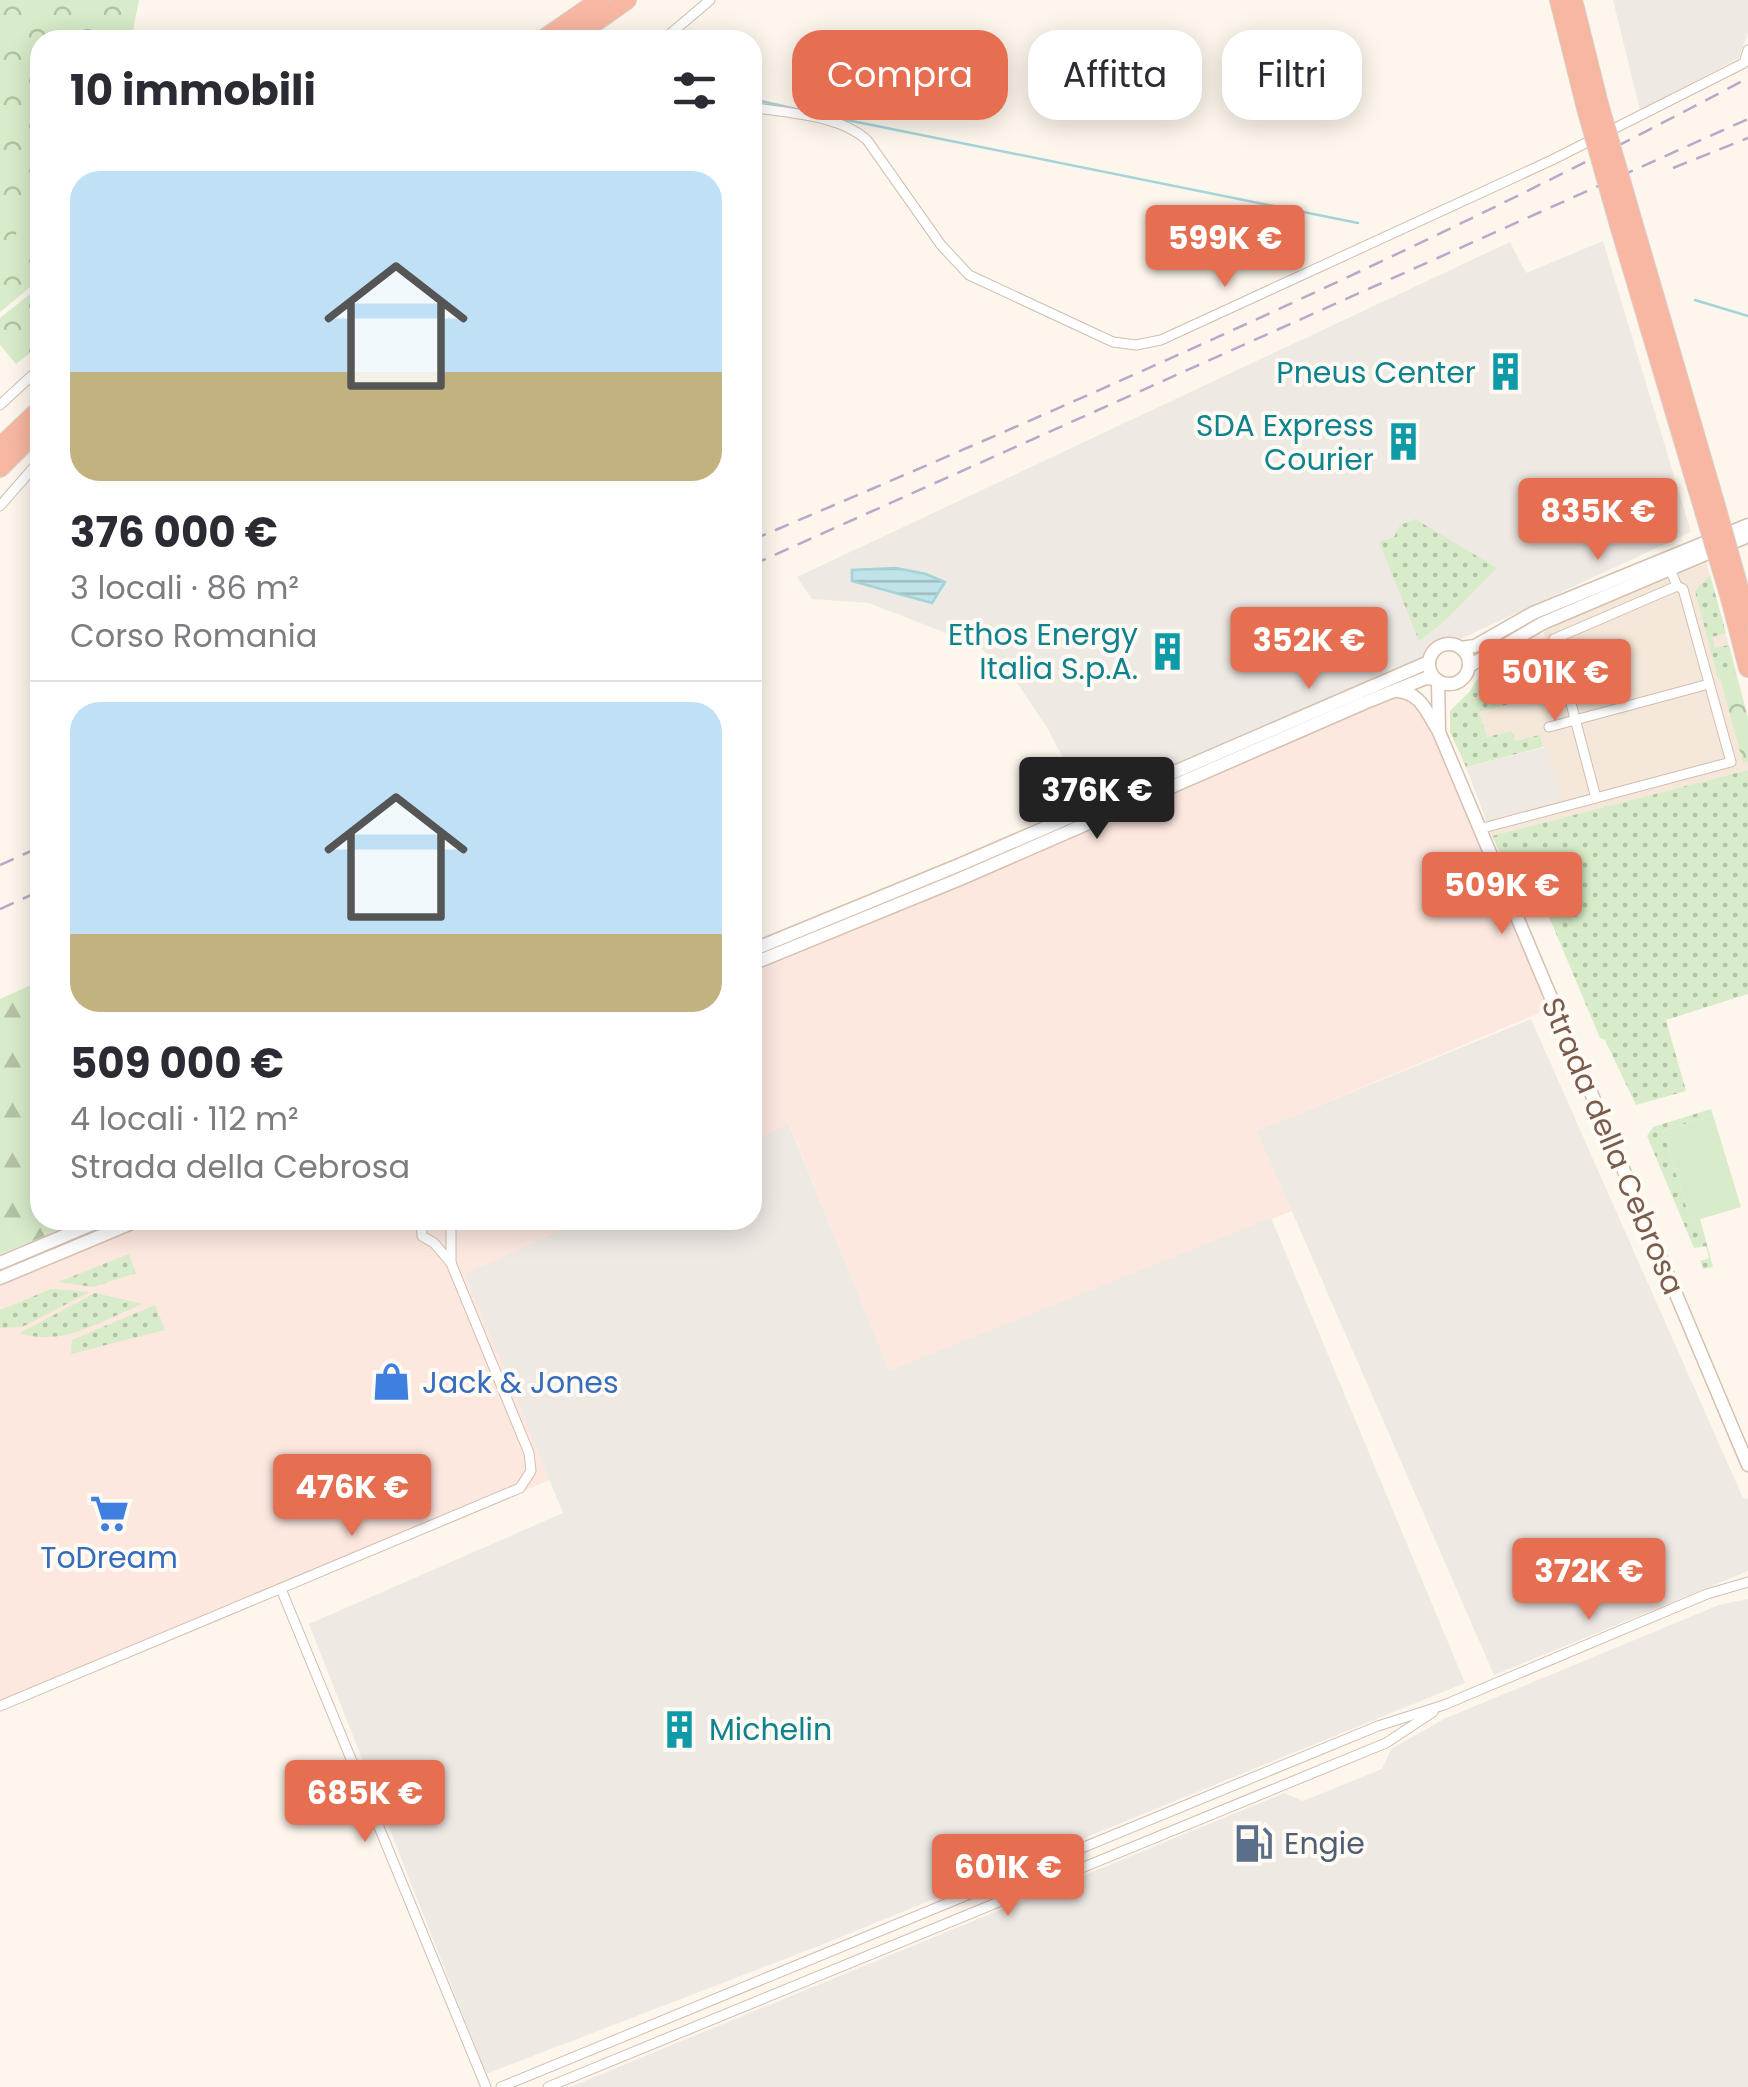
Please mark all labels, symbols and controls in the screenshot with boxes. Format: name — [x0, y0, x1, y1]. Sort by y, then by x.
chip: Compra — [792, 30, 1008, 120]
chip: Affitta — [1028, 30, 1202, 120]
chip: Filtri — [1222, 30, 1362, 120]
text: 10 immobili — [70, 61, 316, 120]
icon: filters — [667, 63, 722, 118]
pin: 599K € — [1144, 205, 1306, 290]
text: 599K € — [1168, 215, 1282, 260]
icon: home — [306, 236, 486, 416]
place label: Pneus Center — [1276, 351, 1476, 394]
building icon: Pneus Center — [1485, 351, 1527, 393]
place label: SDA Express Courier — [1196, 404, 1374, 481]
building icon: SDA Express Courier — [1383, 421, 1425, 463]
pin: 835K € — [1517, 478, 1679, 563]
text: 835K € — [1540, 488, 1656, 533]
text: 376 000 € — [70, 503, 278, 562]
text: 3 locali · 86 m² — [70, 565, 299, 610]
pin: 352K € — [1228, 607, 1390, 692]
text: Corso Romania — [70, 613, 317, 658]
place label: Ethos Energy Italia S.p.A. — [948, 613, 1138, 690]
text: 352K € — [1253, 617, 1366, 662]
building icon: Ethos Energy Italia S.p.A. — [1147, 630, 1189, 672]
pin: 501K € — [1474, 639, 1636, 724]
text: 501K € — [1501, 649, 1609, 694]
pin: 376K € — [1016, 757, 1178, 842]
icon: home — [306, 767, 486, 947]
text: 376K € — [1041, 767, 1153, 812]
pin: 509K € — [1421, 852, 1583, 937]
text: 509K € — [1444, 862, 1560, 907]
street label: Strada della Cebrosa — [1531, 991, 1695, 1301]
text: 509 000 € — [70, 1034, 284, 1093]
text: 4 locali · 112 m² — [70, 1096, 299, 1141]
text: Strada della Cebrosa — [70, 1144, 410, 1189]
shop icon: Jack & Jones — [371, 1361, 413, 1403]
place label: Jack & Jones — [422, 1361, 619, 1404]
pin: 476K € — [271, 1454, 433, 1539]
text: 476K € — [295, 1464, 409, 1509]
supermarket icon: ToDream — [88, 1492, 130, 1534]
place label: ToDream — [40, 1536, 178, 1579]
pin: 372K € — [1508, 1538, 1670, 1623]
text: 372K € — [1534, 1548, 1644, 1593]
building icon: Michelin — [658, 1708, 700, 1750]
place label: Michelin — [709, 1708, 832, 1751]
pin: 685K € — [284, 1760, 446, 1845]
text: 685K € — [307, 1770, 423, 1815]
fuel station icon: Engie — [1233, 1822, 1275, 1864]
place label: Engie — [1284, 1822, 1365, 1865]
pin: 601K € — [927, 1834, 1089, 1919]
text: 601K € — [954, 1844, 1062, 1889]

